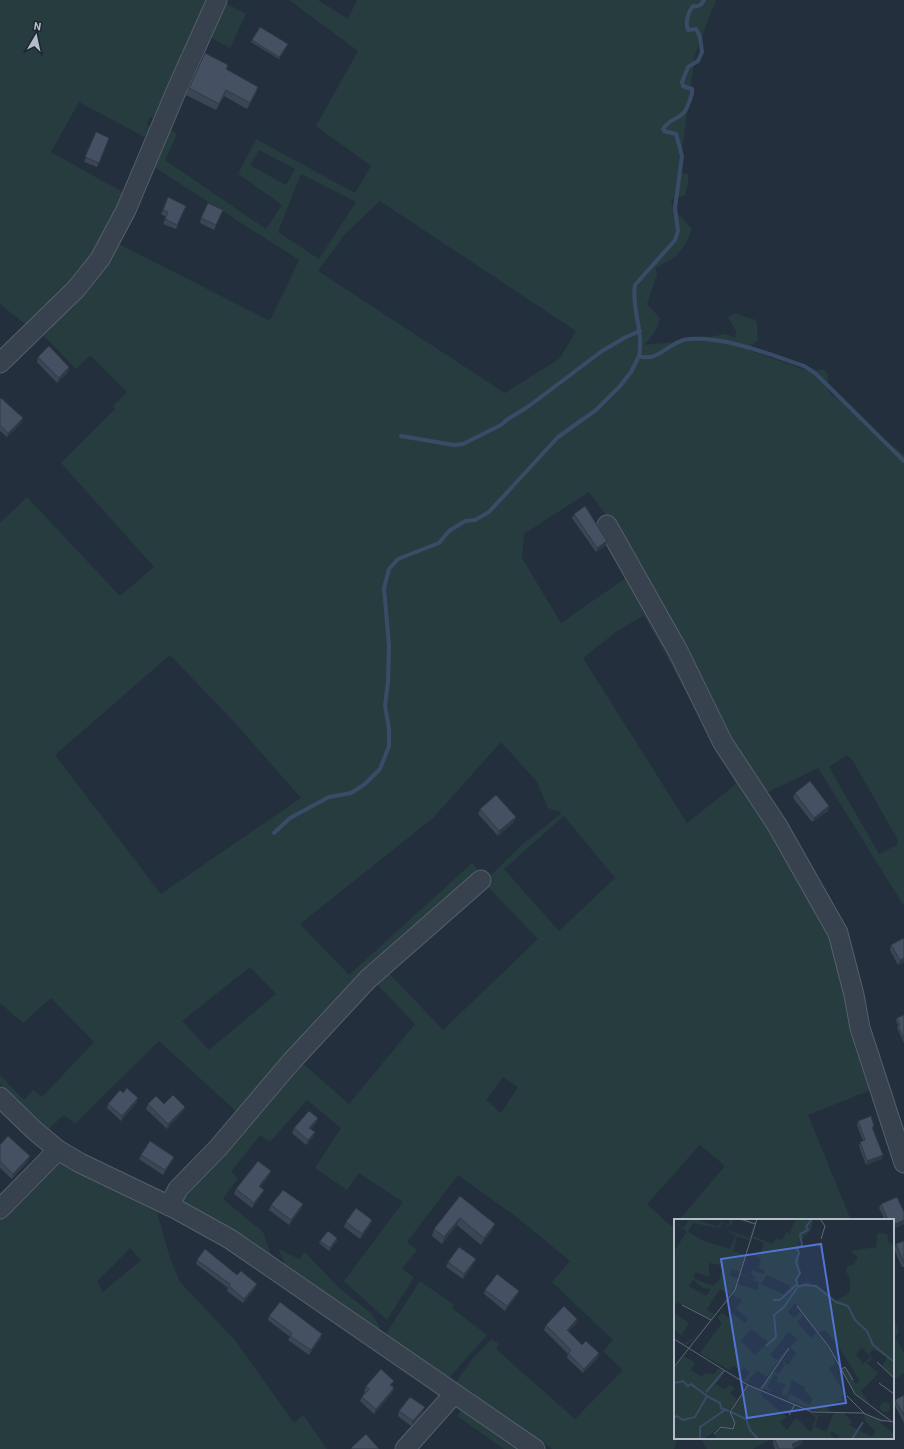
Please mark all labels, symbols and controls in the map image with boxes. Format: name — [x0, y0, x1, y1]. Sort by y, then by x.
north arrow — [16, 16, 56, 56]
text: N — [33, 19, 42, 33]
inset map — [674, 1219, 894, 1439]

